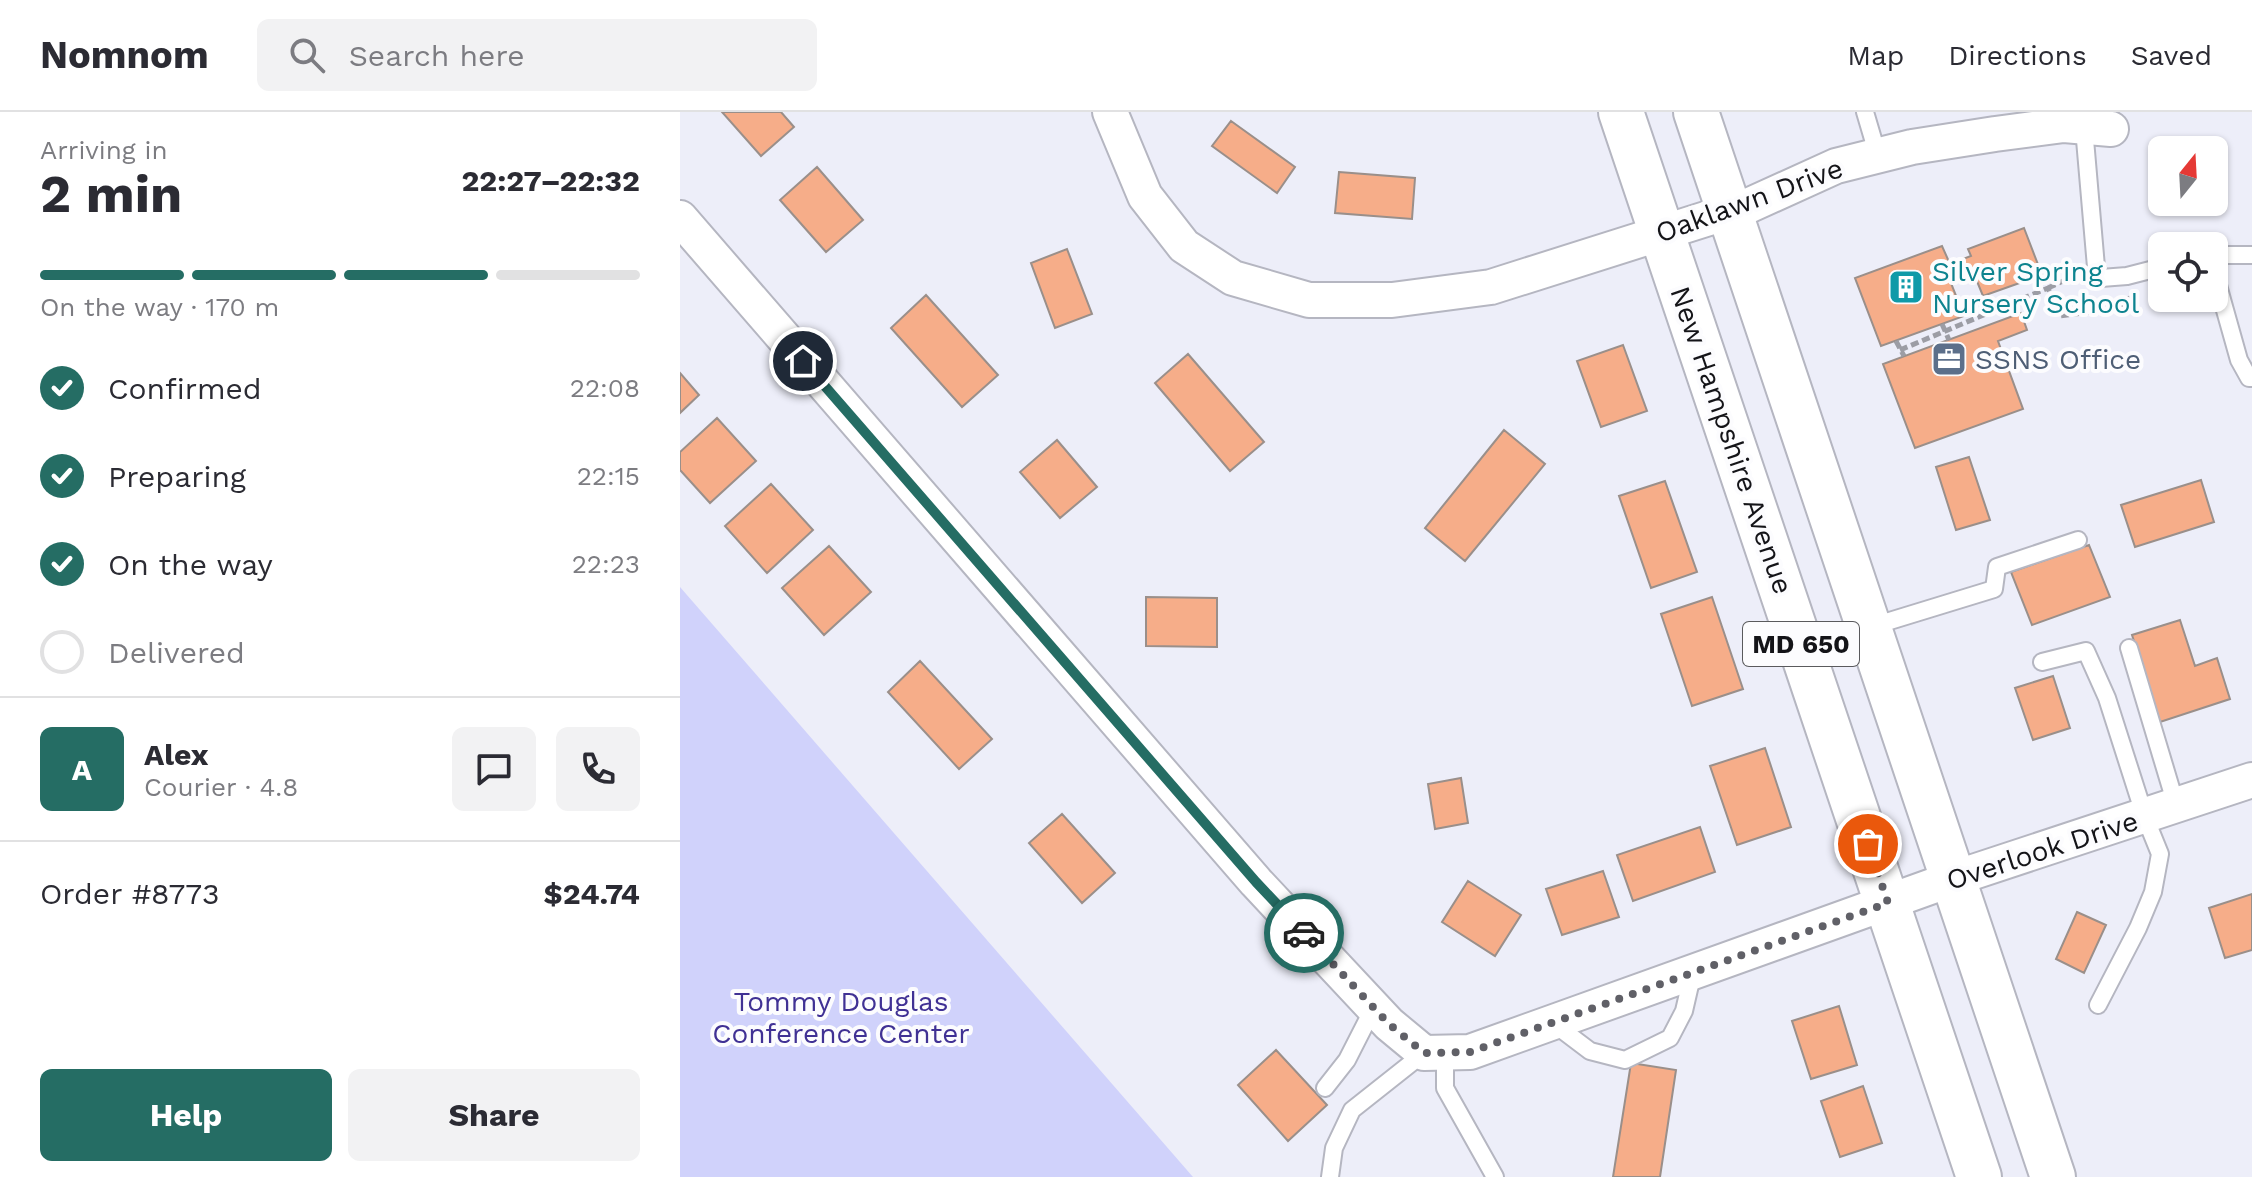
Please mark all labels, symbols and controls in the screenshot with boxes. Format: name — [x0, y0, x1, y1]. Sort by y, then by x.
search box — [257, 19, 817, 91]
text: Nomnom — [40, 33, 209, 77]
icon: search — [285, 33, 329, 77]
text: Search here — [349, 38, 524, 73]
text: Map — [1847, 39, 1904, 72]
text: Directions — [1948, 39, 2087, 72]
text: Saved — [2131, 39, 2212, 72]
text: Arriving in — [40, 135, 168, 165]
north arrow — [2148, 136, 2228, 216]
map controls — [2148, 136, 2228, 312]
street label: Oaklawn Drive — [1651, 151, 1847, 250]
text: 22:27–22:32 — [461, 163, 640, 198]
text: 2 min — [40, 164, 182, 225]
button: locate — [2148, 232, 2228, 312]
place label: Silver Spring Nursery School — [1932, 255, 2140, 320]
building icon: Silver Spring Nursery School — [1887, 268, 1925, 306]
street label: New Hampshire Avenue — [1663, 282, 1800, 598]
text: On the way · 170 m — [40, 292, 279, 322]
pin — [769, 327, 837, 395]
icon: home — [781, 339, 825, 383]
office icon: SSNS Office — [1930, 340, 1968, 378]
place label: SSNS Office — [1975, 343, 2141, 376]
icon: check — [40, 366, 84, 410]
text: Confirmed — [108, 371, 262, 406]
text: 22:08 — [570, 373, 640, 403]
icon: check — [40, 454, 84, 498]
text: Preparing — [108, 459, 246, 494]
text: 22:15 — [577, 461, 640, 491]
icon: check — [40, 542, 84, 586]
text: On the way — [108, 547, 273, 582]
text: 22:23 — [572, 549, 640, 579]
road number: MD 650 — [1743, 622, 1859, 666]
text: Delivered — [108, 635, 245, 670]
button: chat — [452, 727, 536, 811]
button: phone — [556, 727, 640, 811]
text: Alex — [144, 737, 208, 772]
text: A — [72, 752, 92, 787]
text: Courier · 4.8 — [144, 772, 298, 802]
street label: Overlook Drive — [1942, 804, 2142, 897]
pin — [1834, 810, 1902, 878]
icon: bag — [1846, 822, 1890, 866]
text: Order #8773 — [40, 876, 220, 911]
text: $24.74 — [544, 876, 640, 911]
courier — [1264, 893, 1344, 973]
icon: car — [1282, 911, 1326, 955]
park label: Tommy Douglas Conference Center — [712, 985, 970, 1050]
button: Help — [40, 1069, 332, 1161]
button: Share — [348, 1069, 640, 1161]

